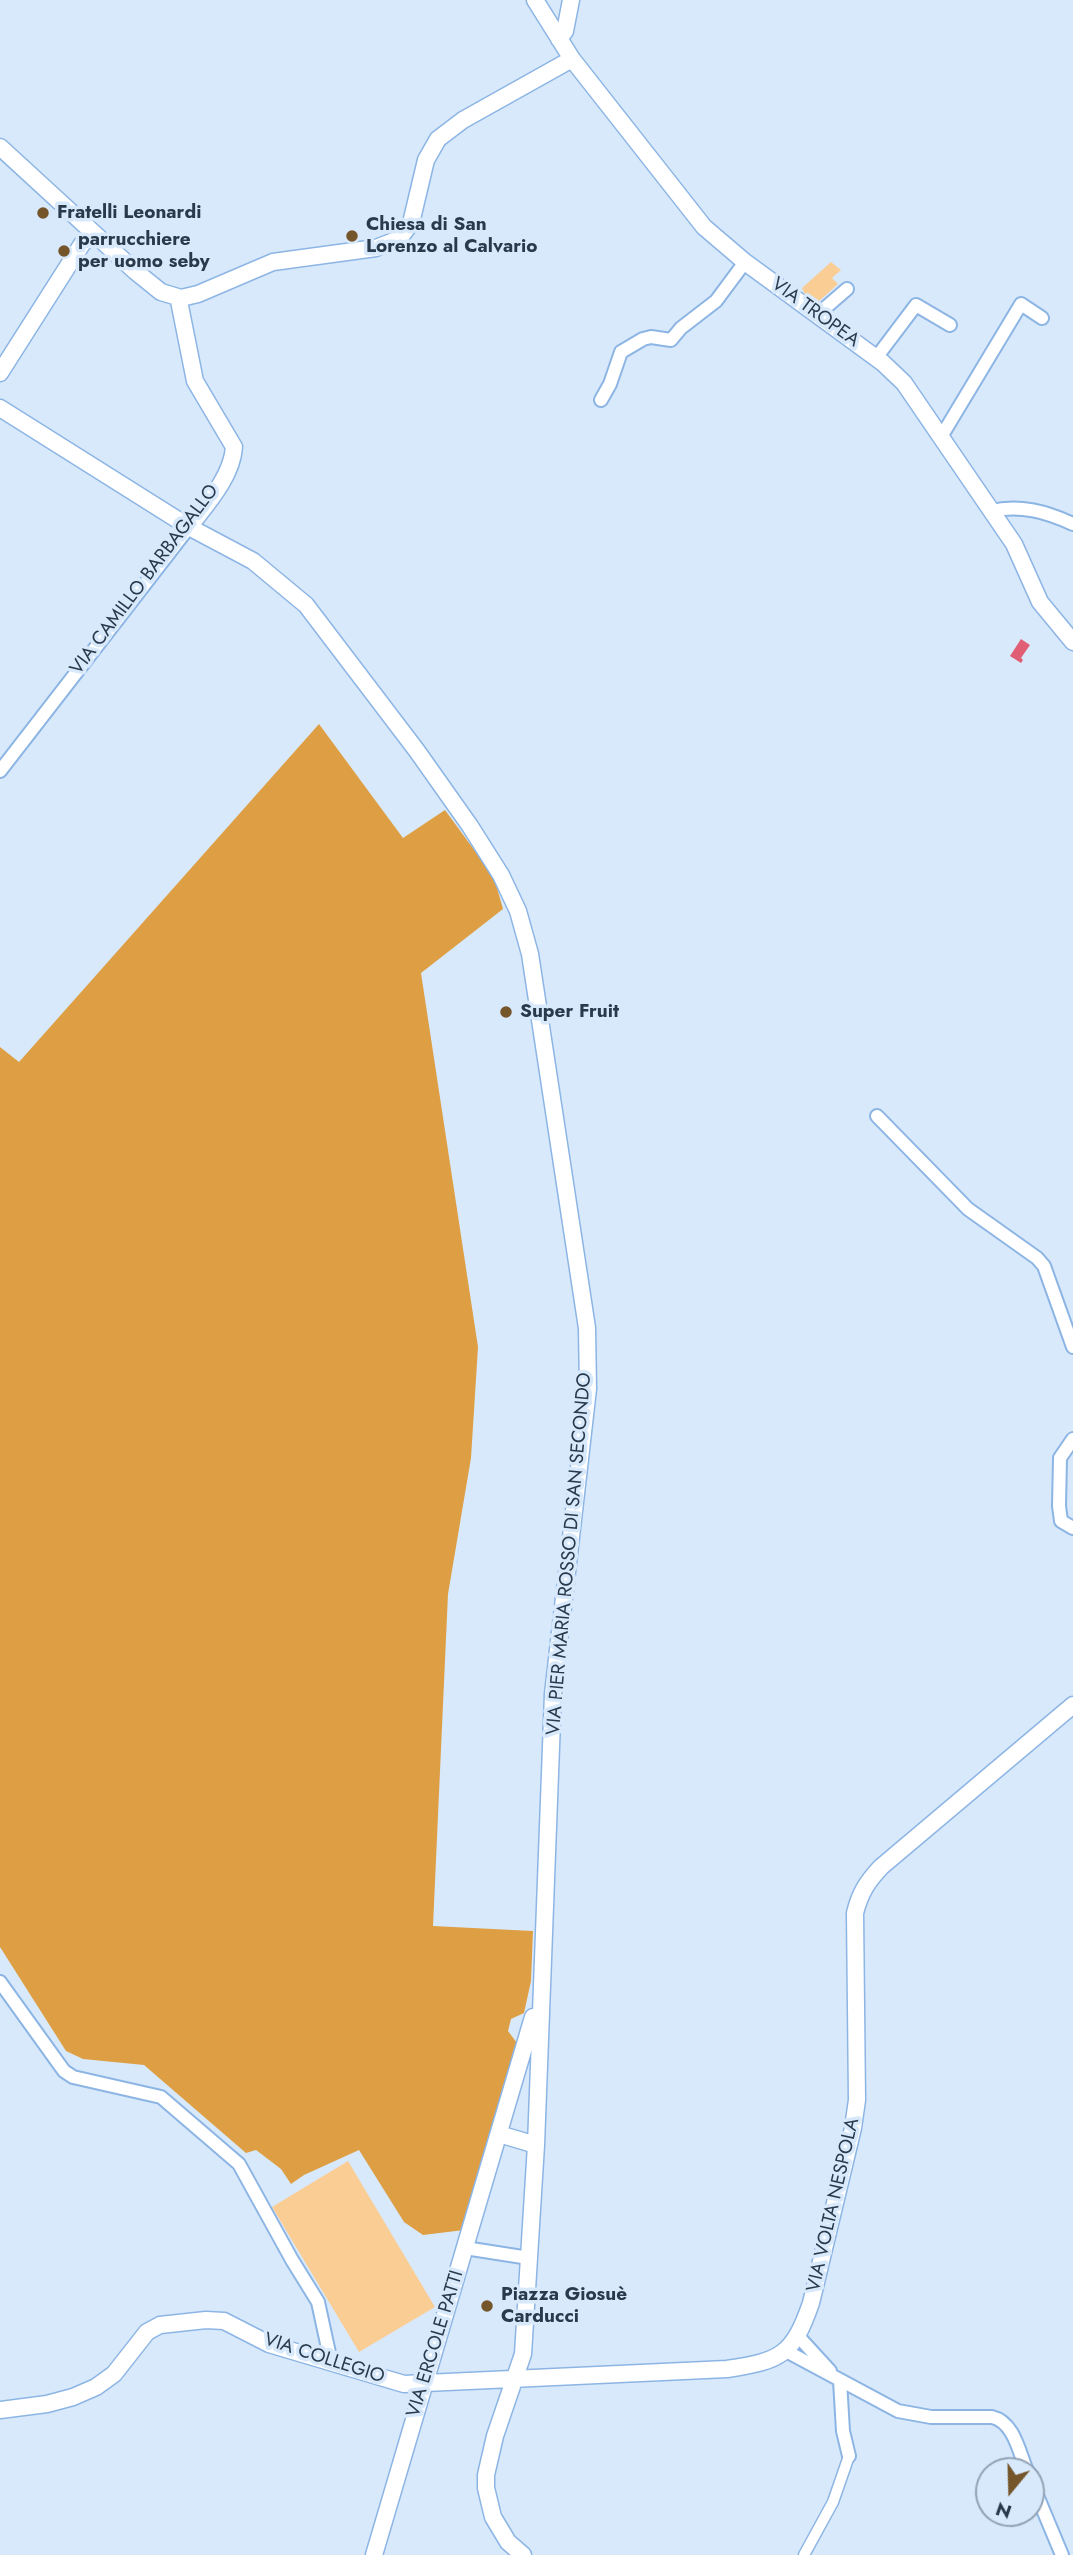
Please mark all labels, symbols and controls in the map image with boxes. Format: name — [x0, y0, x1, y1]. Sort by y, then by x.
place label: Fratelli Leonardi — [57, 202, 201, 224]
marker: Fratelli Leonardi — [35, 205, 51, 221]
place label: Chiesa di San Lorenzo al Calvario — [366, 214, 537, 258]
marker: Chiesa di San Lorenzo al Calvario — [344, 228, 360, 244]
place label: parrucchiere per uomo seby — [78, 229, 210, 273]
marker: parrucchiere per uomo seby — [56, 243, 72, 259]
street label: VIA TROPEA — [767, 273, 863, 353]
street label: VIA CAMILLO BARBAGALLO — [66, 480, 224, 680]
place label: Super Fruit — [520, 1001, 619, 1023]
marker: Super Fruit — [498, 1004, 514, 1020]
street label: VIA PIER MARIA ROSSO DI SAN SECONDO — [543, 1372, 597, 1736]
street label: VIA VOLTA NESPOLA — [803, 2116, 865, 2294]
street label: VIA ERCOLE PATTI — [403, 2268, 469, 2420]
place label: Piazza Giosuè Carducci — [501, 2284, 627, 2328]
marker: Piazza Giosuè Carducci — [479, 2298, 495, 2314]
street label: VIA COLLEGIO — [261, 2329, 387, 2389]
north arrow — [975, 2457, 1045, 2527]
text: N — [992, 2495, 1015, 2526]

